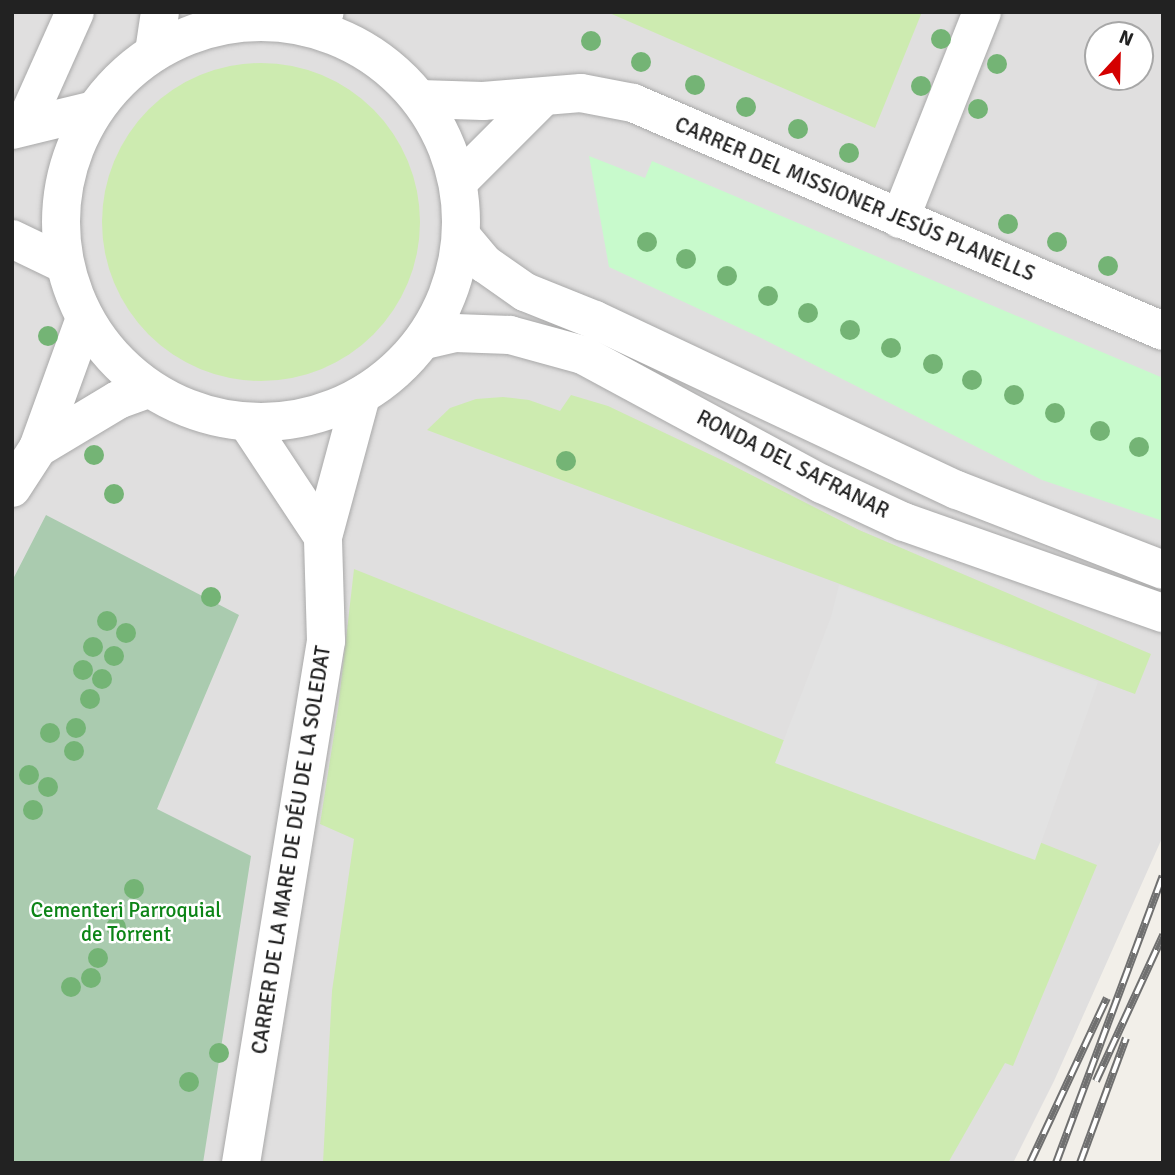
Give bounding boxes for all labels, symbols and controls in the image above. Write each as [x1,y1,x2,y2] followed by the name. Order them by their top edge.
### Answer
[1084,21,1154,91] north arrow
[1115,25,1137,52] text: N
[671,111,1039,287] street label: CARRER DEL MISSIONER JESÚS PLANELLS
[693,404,893,524] street label: RONDA DEL SAFRANAR
[246,644,336,1056] street label: CARRER DE LA MARE DE DÉU DE LA SOLEDAT
[31,897,221,947] park label: Cementeri Parroquial de Torrent

